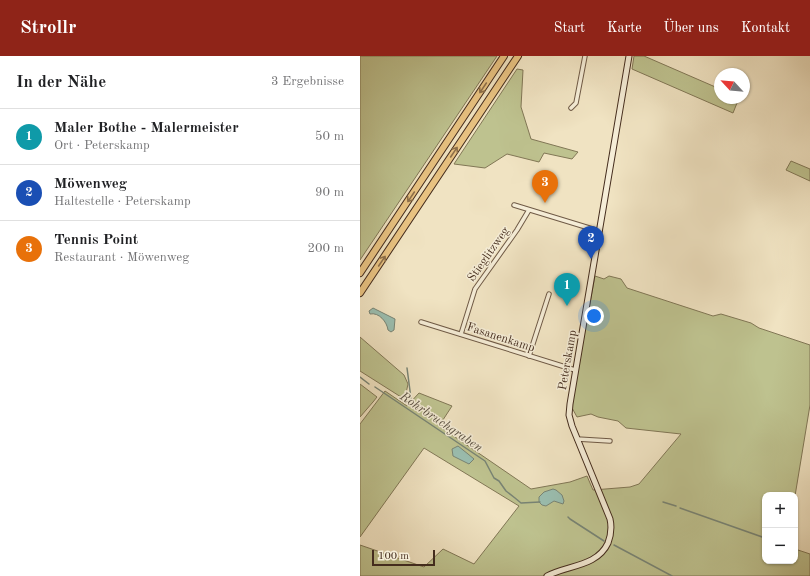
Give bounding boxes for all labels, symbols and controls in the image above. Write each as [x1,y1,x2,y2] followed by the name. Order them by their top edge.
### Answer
[20,19,76,38] text: Strollr
[554,21,585,35] text: Start
[607,21,642,35] text: Karte
[664,21,719,35] text: Über uns
[741,21,790,35] text: Kontakt
[714,68,750,104] north arrow
[16,74,106,91] text: In der Nähe
[271,75,344,88] text: 3 Ergebnisse
[479,83,487,94] one-way arrow
[54,121,239,136] text: Maler Bothe - Malermeister
[25,130,33,143] text: 1
[315,130,344,143] text: 50 m
[54,139,150,152] text: Ort · Peterskamp
[450,147,458,158] one-way arrow
[532,170,558,203] pin: 3
[54,177,127,192] text: Möwenweg
[25,186,33,199] text: 2
[315,186,344,199] text: 90 m
[407,191,415,202] one-way arrow
[54,195,191,208] text: Haltestelle · Peterskamp
[466,225,512,284] street label: Stieglitzweg
[578,226,604,259] pin: 2
[54,233,138,248] text: Tennis Point
[25,242,33,255] text: 3
[307,242,344,255] text: 200 m
[54,251,189,264] text: Restaurant · Möwenweg
[377,255,386,266] one-way arrow
[554,273,580,306] pin: 1
[584,306,604,326] your location
[465,321,536,355] street label: Fasanenkamp
[557,329,579,391] street label: Peterskamp
[397,389,485,455] water label: Rohrbruchgraben
[762,492,798,564] map controls
[762,492,798,528] button: +
[762,528,798,564] button: −
[372,548,435,567] scale bar
[378,551,409,562] text: 100 m

